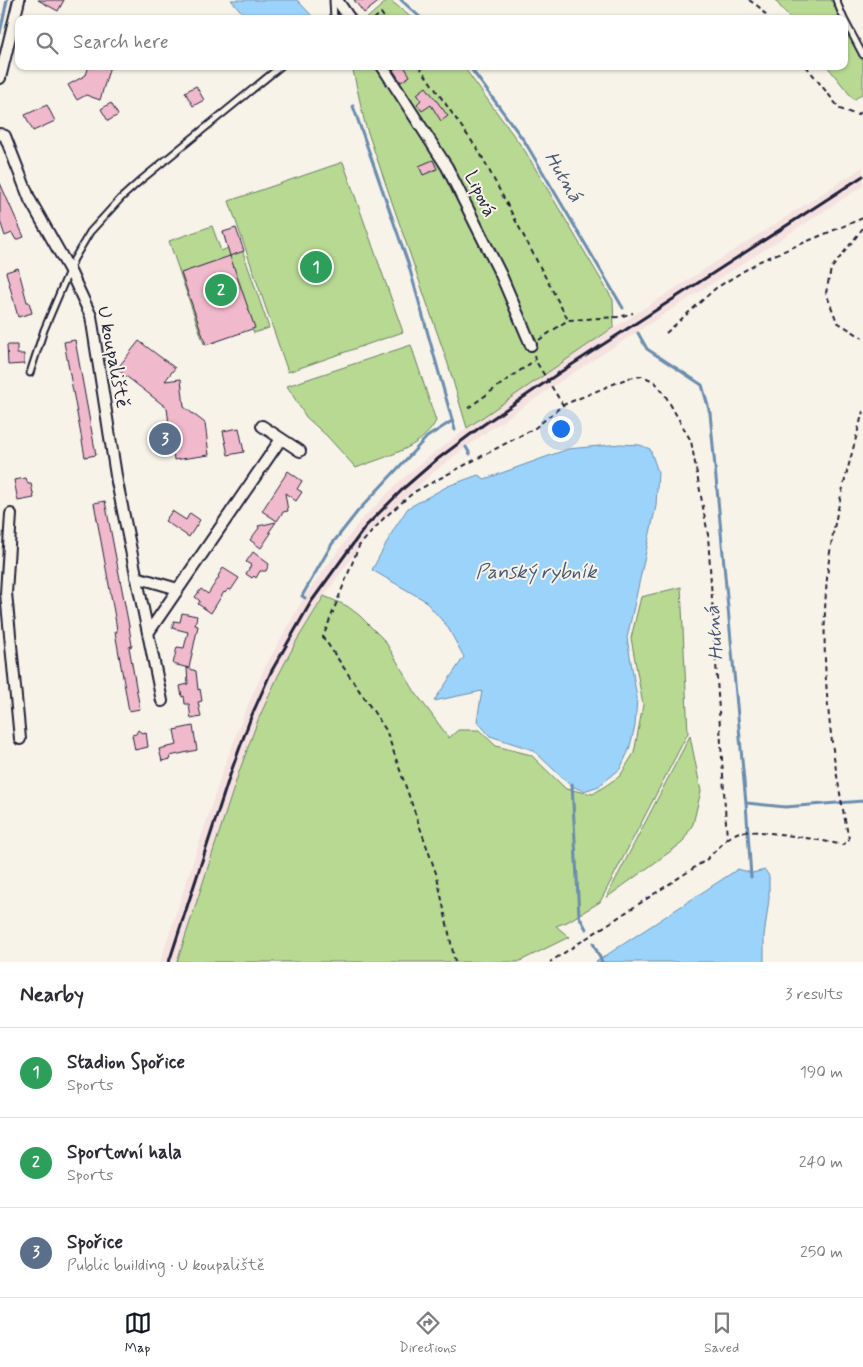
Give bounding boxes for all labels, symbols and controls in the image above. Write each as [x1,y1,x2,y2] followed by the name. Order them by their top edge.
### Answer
[15,15,848,70] search box
[33,29,61,57] icon: search
[73,30,169,55] text: Search here
[537,147,589,208] water label: Hutná
[458,167,502,221] street label: Lipová
[300,248,332,286] pin: 1
[205,271,237,309] pin: 2
[91,304,135,410] street label: U koupaliště
[548,416,574,442] your location
[149,420,181,458] pin: 3
[476,559,598,586] water label: Panský rybník
[699,604,731,661] water label: Hutná
[20,981,84,1009] text: Nearby
[785,984,843,1005] text: 3 results
[67,1050,185,1075] text: Stadion Spořice
[32,1062,40,1083] text: 1
[800,1062,843,1083] text: 190 m
[67,1075,113,1096] text: Sports
[67,1140,182,1165] text: Sportovní hala
[32,1152,40,1173] text: 2
[799,1152,843,1173] text: 240 m
[67,1165,113,1186] text: Sports
[67,1230,123,1255] text: Spořice
[32,1242,40,1263] text: 3
[800,1242,843,1263] text: 250 m
[67,1255,265,1276] text: Public building · U koupaliště
[124,1309,152,1357] tab: Map
[399,1309,457,1357] tab: Directions
[704,1309,739,1357] tab: Saved

